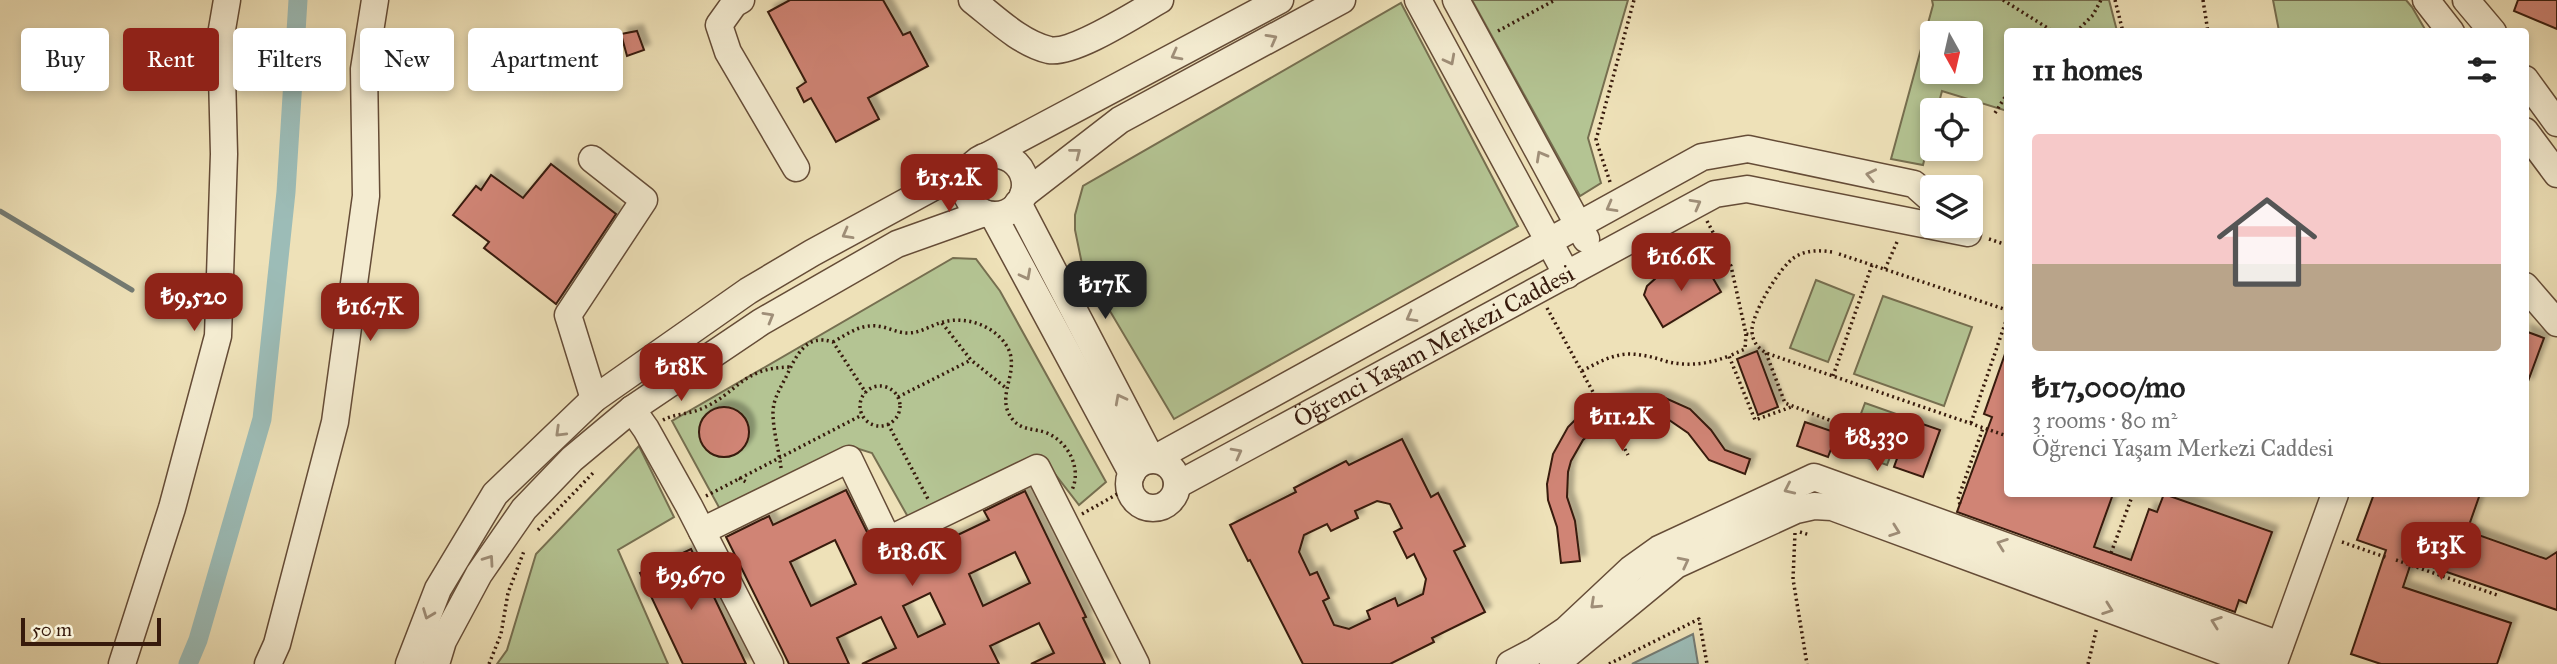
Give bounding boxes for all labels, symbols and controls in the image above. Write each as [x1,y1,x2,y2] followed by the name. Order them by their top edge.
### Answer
[1920,21,1983,84] north arrow
[1920,21,1983,238] map controls
[21,28,109,91] chip: Buy
[123,28,219,91] chip: Rent
[233,28,346,91] chip: Filters
[360,28,454,91] chip: New
[468,28,623,91] chip: Apartment
[1265,33,1277,47] one-way arrow
[1171,47,1184,61] one-way arrow
[2463,51,2501,89] icon: filters
[2032,52,2143,88] text: 11 homes
[1442,53,1456,65] one-way arrow
[1920,98,1983,161] button: locate
[1069,149,1081,162] one-way arrow
[1535,151,1549,163] one-way arrow
[892,154,1006,214] pin: ₺15.2K
[917,163,981,191] text: ₺15.2K
[1865,168,1877,183] one-way arrow
[1920,175,1983,238] button: layers
[2204,179,2330,305] icon: home
[1605,199,1618,212] one-way arrow
[1689,199,1701,213] one-way arrow
[842,225,854,239] one-way arrow
[1624,233,1738,293] pin: ₺16.6K
[1648,242,1714,270] text: ₺16.6K
[1288,258,1580,434] street label: Öğrenci Yaşam Merkezi Caddesi
[1064,262,1146,321] pin: ₺17K
[1017,268,1031,280] one-way arrow
[1080,270,1130,298] text: ₺17K
[137,274,251,333] pin: ₺9,520
[161,282,227,310] text: ₺9,520
[313,284,427,343] pin: ₺16.7K
[337,292,403,320] text: ₺16.7K
[1406,309,1419,322] one-way arrow
[762,312,775,325] one-way arrow
[640,344,722,403] pin: ₺18K
[656,352,706,380] text: ₺18K
[2032,369,2185,405] text: ₺17,000/mo
[1565,393,1679,453] pin: ₺11.2K
[1115,394,1128,407] one-way arrow
[1590,402,1654,430] text: ₺11.2K
[2032,406,2177,434] text: 3 rooms · 80 m²
[1820,414,1934,473] pin: ₺8,330
[1845,422,1909,450] text: ₺8,330
[555,423,568,436] one-way arrow
[2032,434,2333,462] text: Öğrenci Yaşam Merkezi Caddesi
[1230,448,1243,461] one-way arrow
[1784,481,1796,495] one-way arrow
[1888,522,1900,536] one-way arrow
[2400,522,2482,582] pin: ₺13K
[855,528,969,588] pin: ₺18.6K
[2417,531,2465,559] text: ₺13K
[878,537,946,565] text: ₺18.6K
[1996,538,2008,552] one-way arrow
[634,552,748,612] pin: ₺9,670
[481,555,493,568] one-way arrow
[1676,556,1689,570] one-way arrow
[657,561,725,589] text: ₺9,670
[1590,595,1603,608] one-way arrow
[2102,601,2114,615] one-way arrow
[423,607,437,619] one-way arrow
[21,615,161,647] scale bar
[2210,616,2222,630] one-way arrow
[32,618,72,641] text: 50 m

